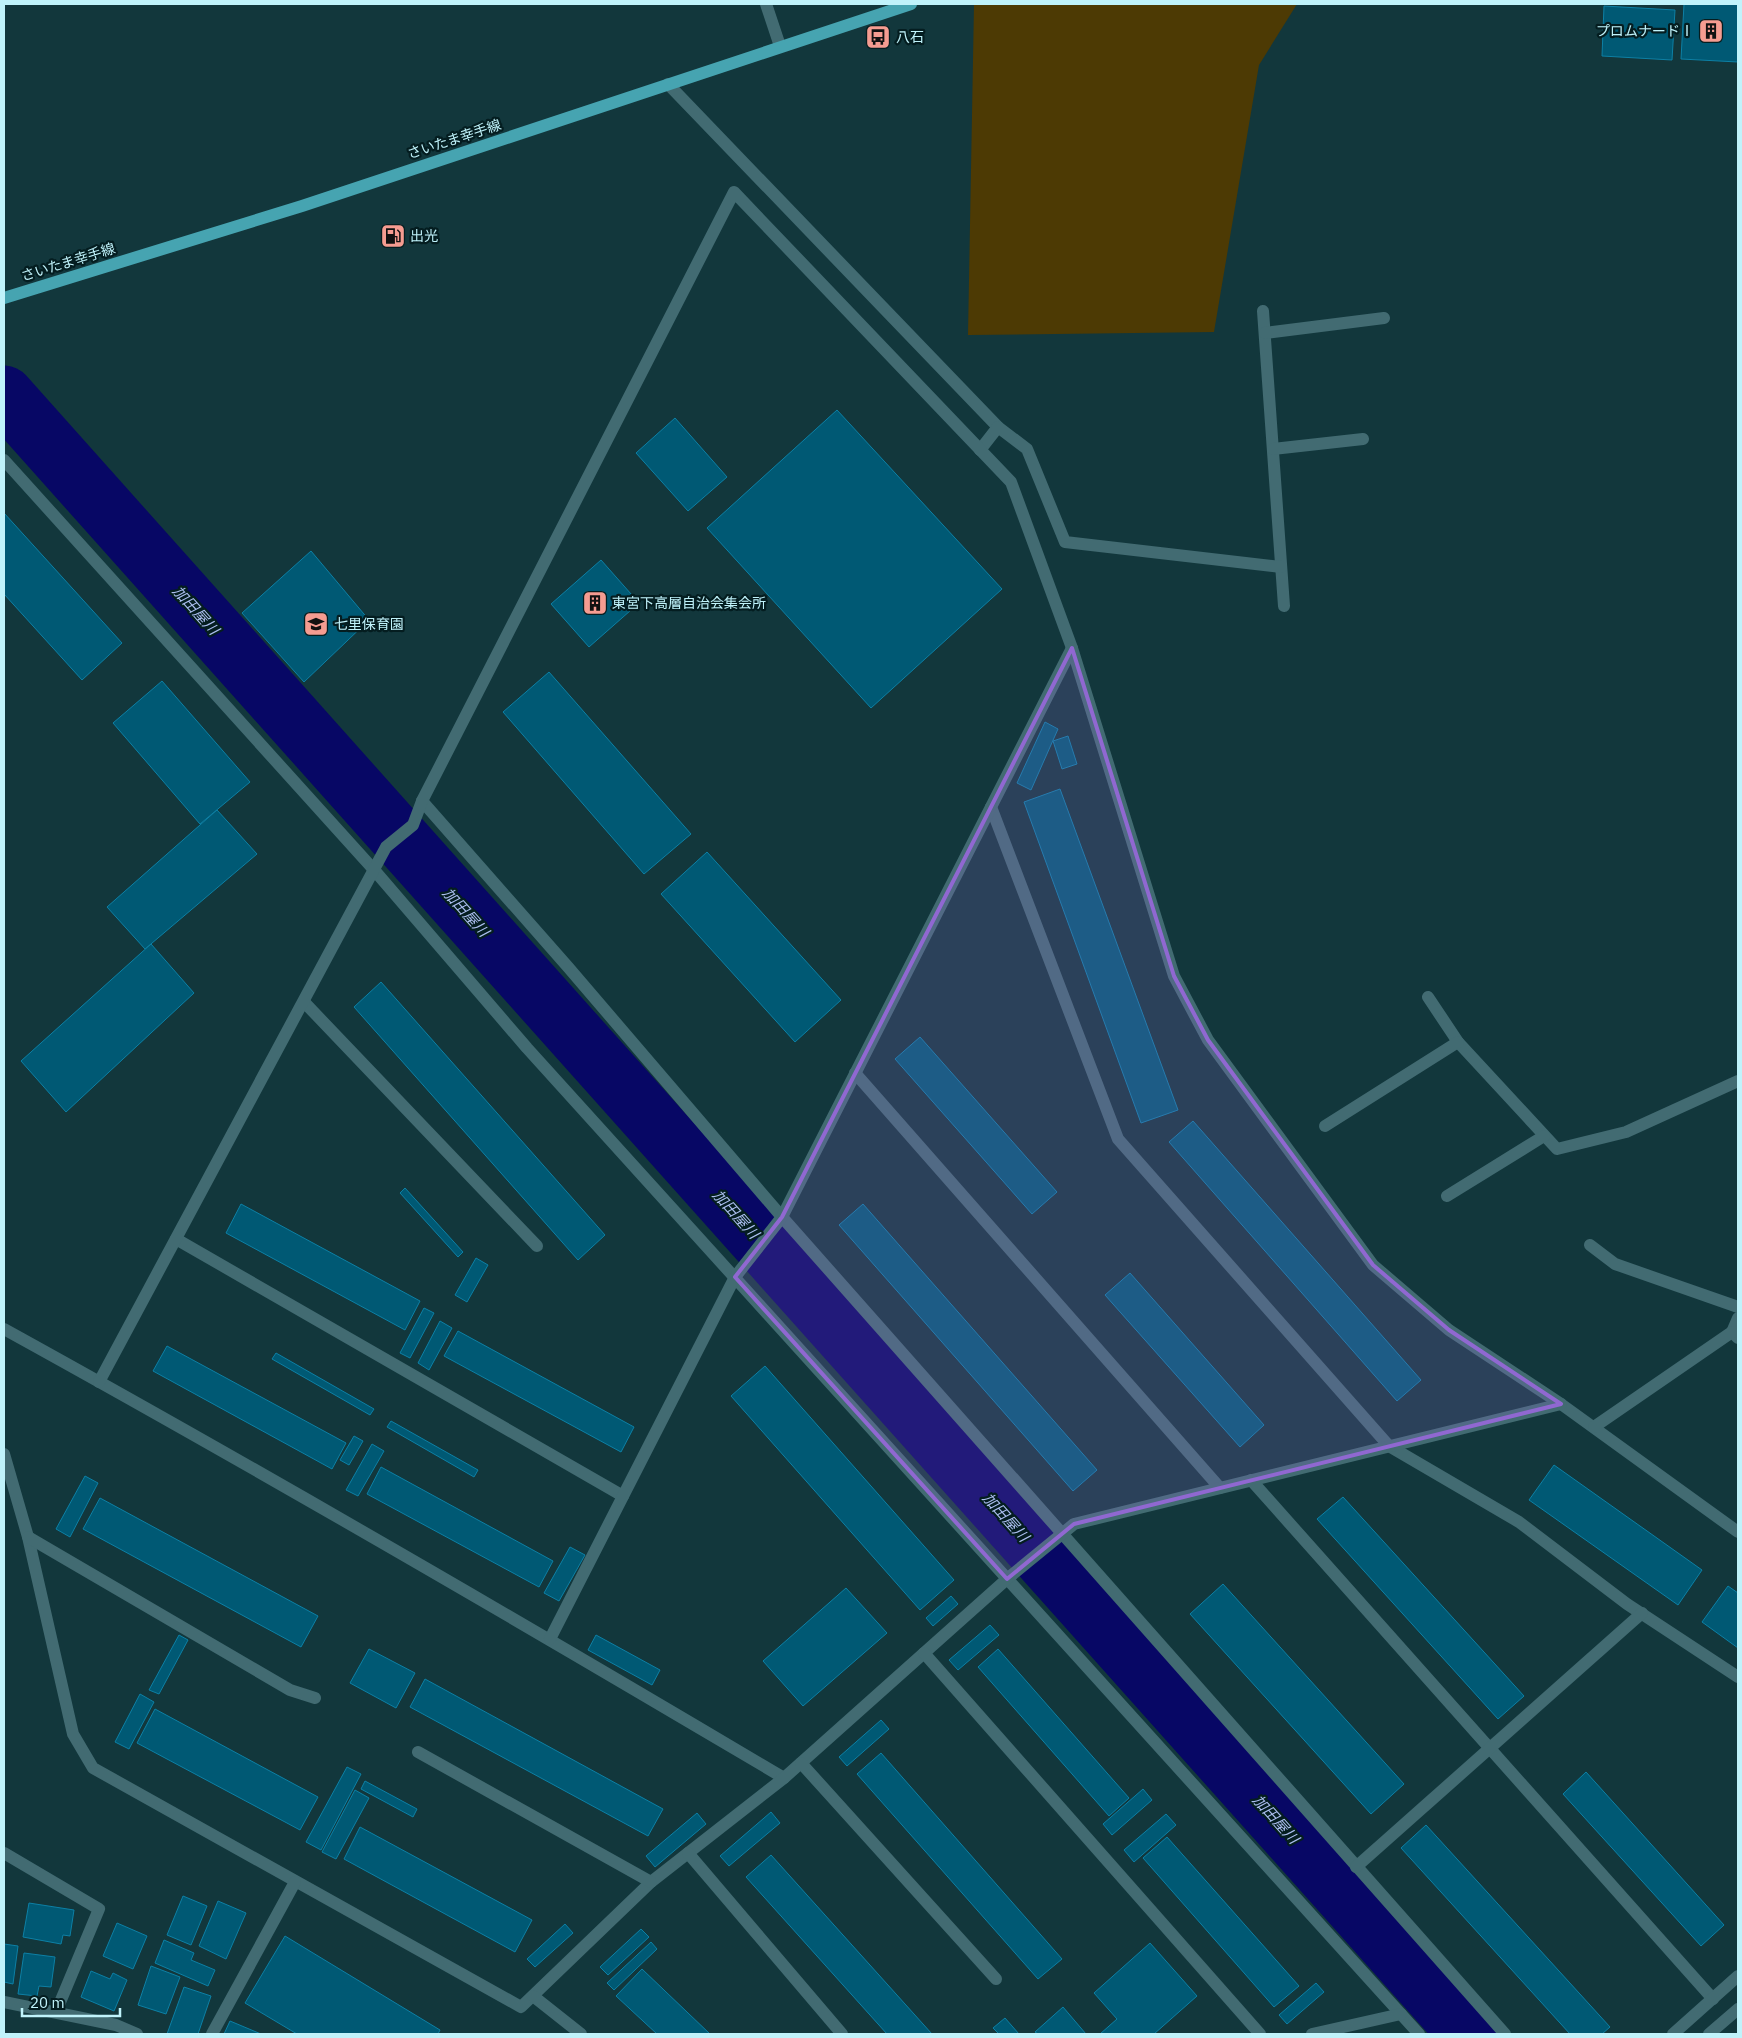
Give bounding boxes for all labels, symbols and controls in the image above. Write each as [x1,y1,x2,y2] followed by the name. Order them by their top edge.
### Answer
[1698,18,1724,44] building icon: プロムナードⅠ
[1596,22,1694,40] place label: プロムナードⅠ
[865,24,891,50] bus stop icon: 八石
[896,28,924,46] place label: 八石
[405,115,503,163] street label: さいたま幸手線
[380,223,406,249] fuel station icon: 出光
[410,227,438,245] place label: 出光
[19,239,117,285] street label: さいたま幸手線
[169,581,224,640] water label: 加田屋川
[582,590,608,616] building icon: 東宮下高層自治会集会所
[612,594,766,612] place label: 東宮下高層自治会集会所
[303,611,329,637] school or university icon: 七里保育園
[334,615,404,633] place label: 七里保育園
[439,883,494,942] water label: 加田屋川
[709,1185,764,1244] water label: 加田屋川
[979,1488,1034,1547] water label: 加田屋川
[1249,1790,1304,1849] water label: 加田屋川
[22,1986,120,2018] scale bar
[30,1993,65,2012] text: 20 m

